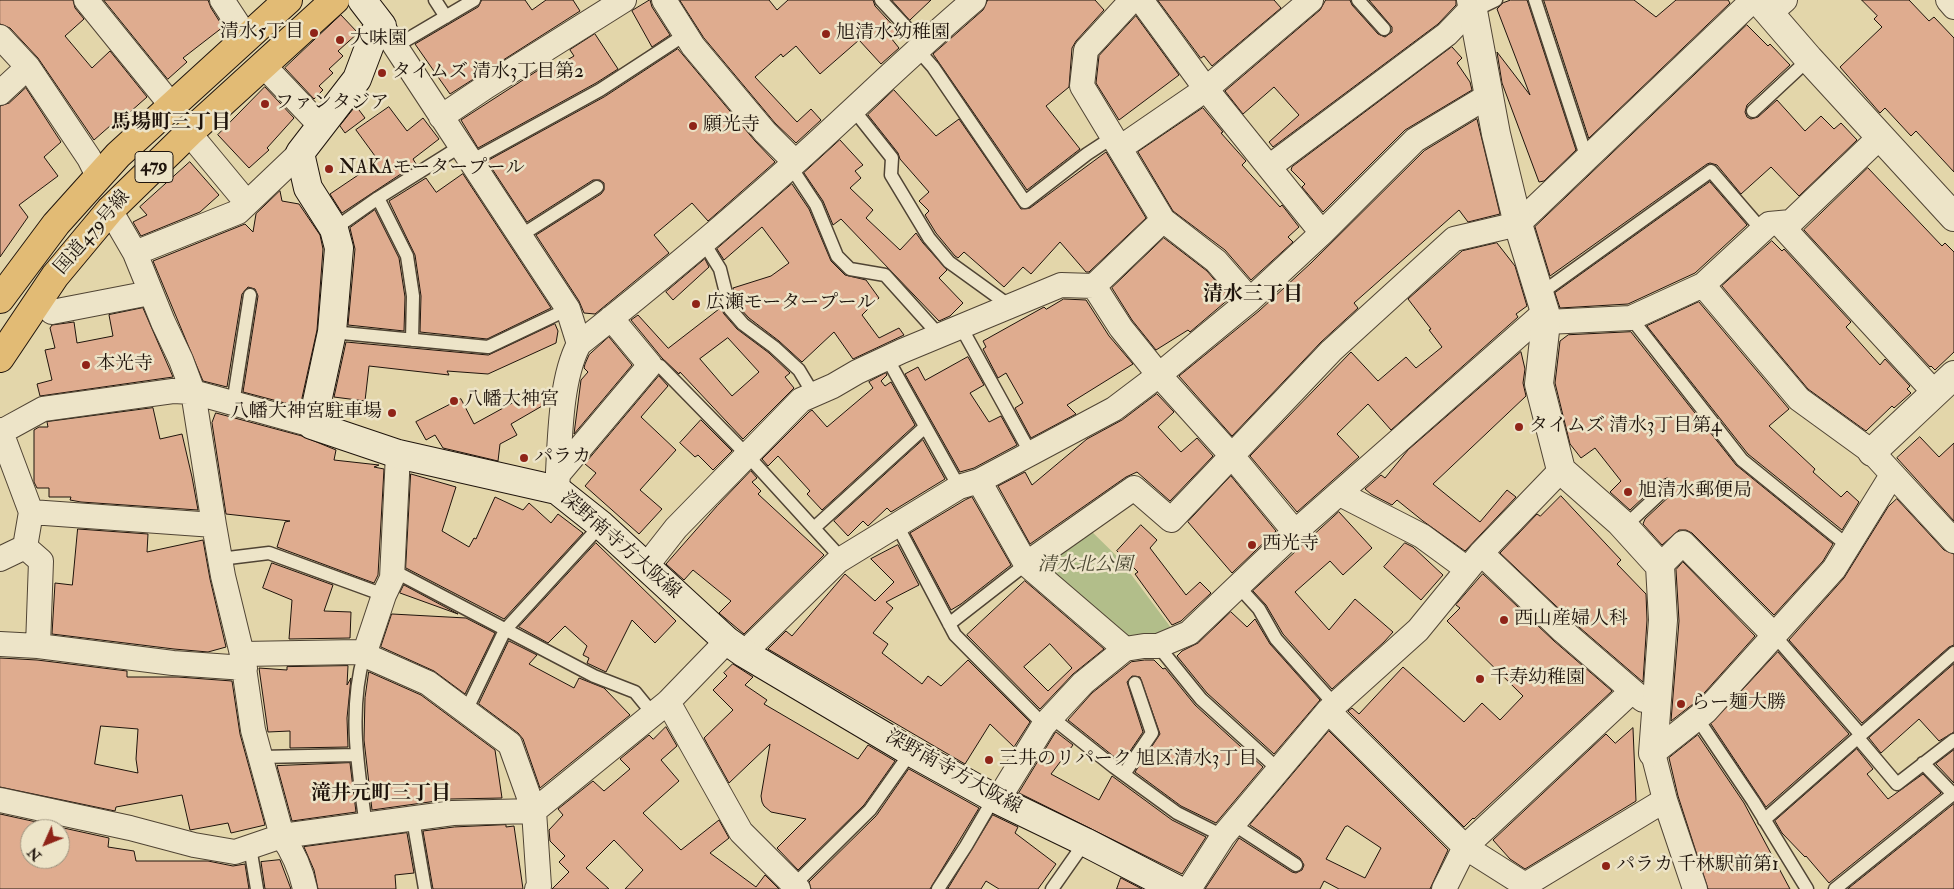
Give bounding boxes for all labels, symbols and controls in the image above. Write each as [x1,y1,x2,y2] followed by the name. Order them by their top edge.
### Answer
[220,22,304,44] place label: 清水5丁目
[836,23,950,45] place label: 旭清水幼稚園
[308,27,320,39] marker: 清水5丁目
[820,28,832,40] marker: 旭清水幼稚園
[350,29,407,51] place label: 大味園
[334,34,346,46] marker: 大味園
[392,62,584,84] place label: タイムズ 清水3丁目第2
[376,67,388,79] marker: タイムズ 清水3丁目第2
[275,93,389,115] place label: ファンタジア
[259,98,271,110] marker: ファンタジア
[111,112,231,136] district label: 馬場町三丁目
[703,115,760,137] place label: 願光寺
[687,120,699,132] marker: 願光寺
[135,152,173,182] road number: 479
[339,158,525,180] place label: NAKAモータープール
[323,163,335,175] marker: NAKAモータープール
[50,186,136,280] street label: 国道479号線
[1203,284,1303,308] district label: 清水三丁目
[706,293,876,315] place label: 広瀬モータープール
[690,298,702,310] marker: 広瀬モータープール
[96,354,153,376] place label: 本光寺
[80,359,92,371] marker: 本光寺
[464,390,559,412] place label: 八幡大神宮
[448,395,460,407] marker: 八幡大神宮
[230,402,382,424] place label: 八幡大神宮駐車場
[386,407,398,419] marker: 八幡大神宮駐車場
[1529,416,1722,438] place label: タイムズ 清水3丁目第4
[1513,421,1525,433] marker: タイムズ 清水3丁目第4
[534,447,591,469] place label: パラカ
[518,452,530,464] marker: パラカ
[1638,481,1752,503] place label: 旭清水郵便局
[1622,486,1634,498] marker: 旭清水郵便局
[555,488,685,604] street label: 深野南寺方大阪線
[1262,534,1319,556] place label: 西光寺
[1246,539,1258,551] marker: 西光寺
[1038,555,1132,577] park label: 清水北公園
[1514,609,1628,631] place label: 西山産婦人科
[1498,614,1510,626] marker: 西山産婦人科
[1490,668,1585,690] place label: 千寿幼稚園
[1474,673,1486,685] marker: 千寿幼稚園
[1691,693,1786,715] place label: らー麺大勝
[1675,698,1687,710] marker: らー麺大勝
[881,726,1025,820] street label: 深野南寺方大阪線
[999,749,1257,771] place label: 三井のリパーク 旭区清水3丁目
[983,754,995,766] marker: 三井のリパーク 旭区清水3丁目
[311,783,451,807] district label: 滝井元町三丁目
[20,819,70,869] north arrow
[24,844,45,864] text: N
[1616,855,1779,877] place label: パラカ 千林駅前第1
[1600,860,1612,872] marker: パラカ 千林駅前第1

